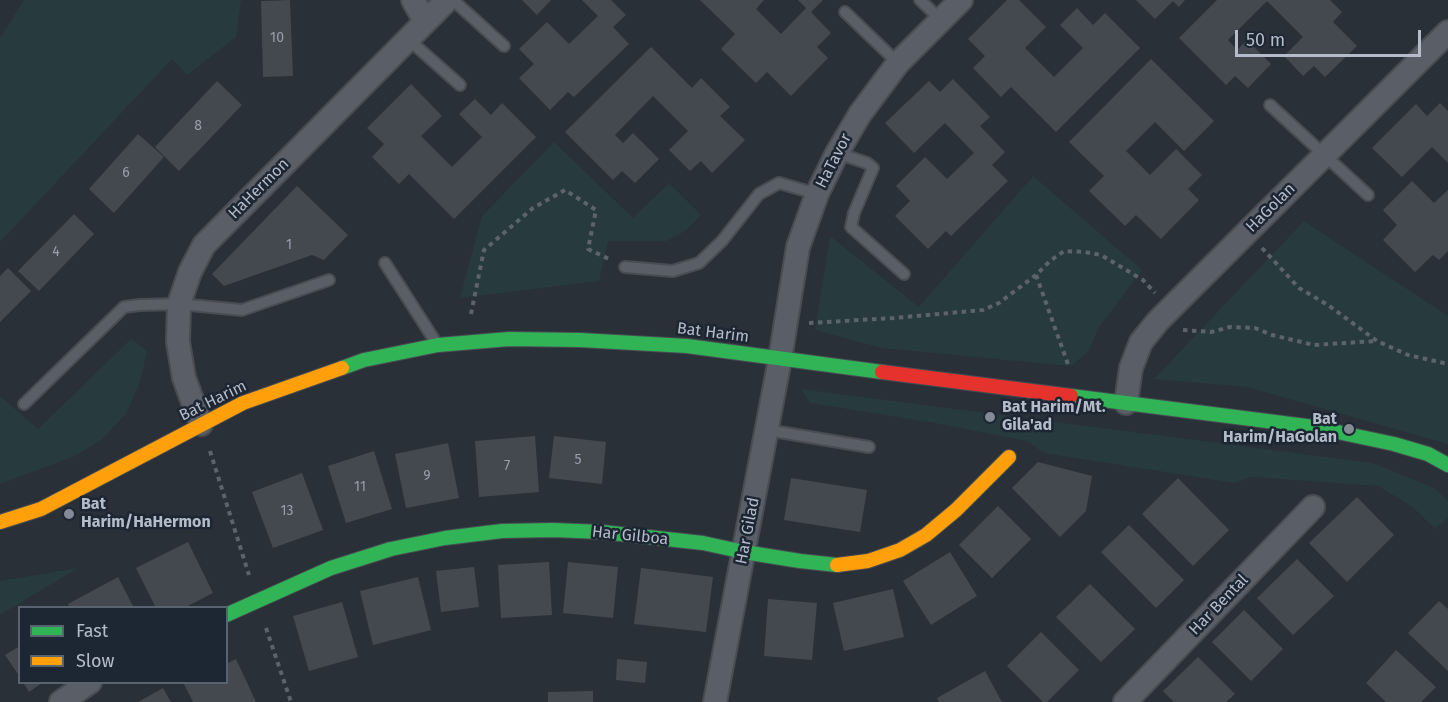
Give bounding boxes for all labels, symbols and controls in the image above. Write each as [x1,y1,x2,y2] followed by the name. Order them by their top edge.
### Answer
[1238,18,1424,56] scale bar
[1246,29,1285,51] text: 50 m
[270,30,284,46] house number: 10
[194,118,202,134] house number: 8
[812,130,856,192] street label: HaTavor
[225,155,293,223] street label: HaHermon
[122,165,130,181] house number: 6
[1242,179,1300,237] street label: HaGolan
[286,237,292,253] house number: 1
[52,244,60,260] house number: 4
[676,319,750,347] street label: Bat Harim
[176,376,250,426] street label: Bat Harim
[1002,398,1106,436] place label: Bat Harim/Mt. Gila'ad
[983,410,997,424] marker: Bat Harim/Mt. Gila'ad
[1223,410,1337,448] place label: Bat Harim/HaGolan
[1342,422,1356,436] marker: Bat Harim/HaGolan
[574,452,582,468] house number: 5
[504,458,510,474] house number: 7
[423,468,431,484] house number: 9
[354,479,366,495] house number: 11
[81,495,211,533] place label: Bat Harim/HaHermon
[732,496,764,566] street label: Har Gilad
[280,503,294,519] house number: 13
[62,507,76,521] marker: Bat Harim/HaHermon
[591,522,669,550] street label: Har Gilboa
[1185,571,1253,639] street label: Har Bental
[18,606,228,684] legend
[76,620,108,642] text: Fast
[76,650,114,672] text: Slow

